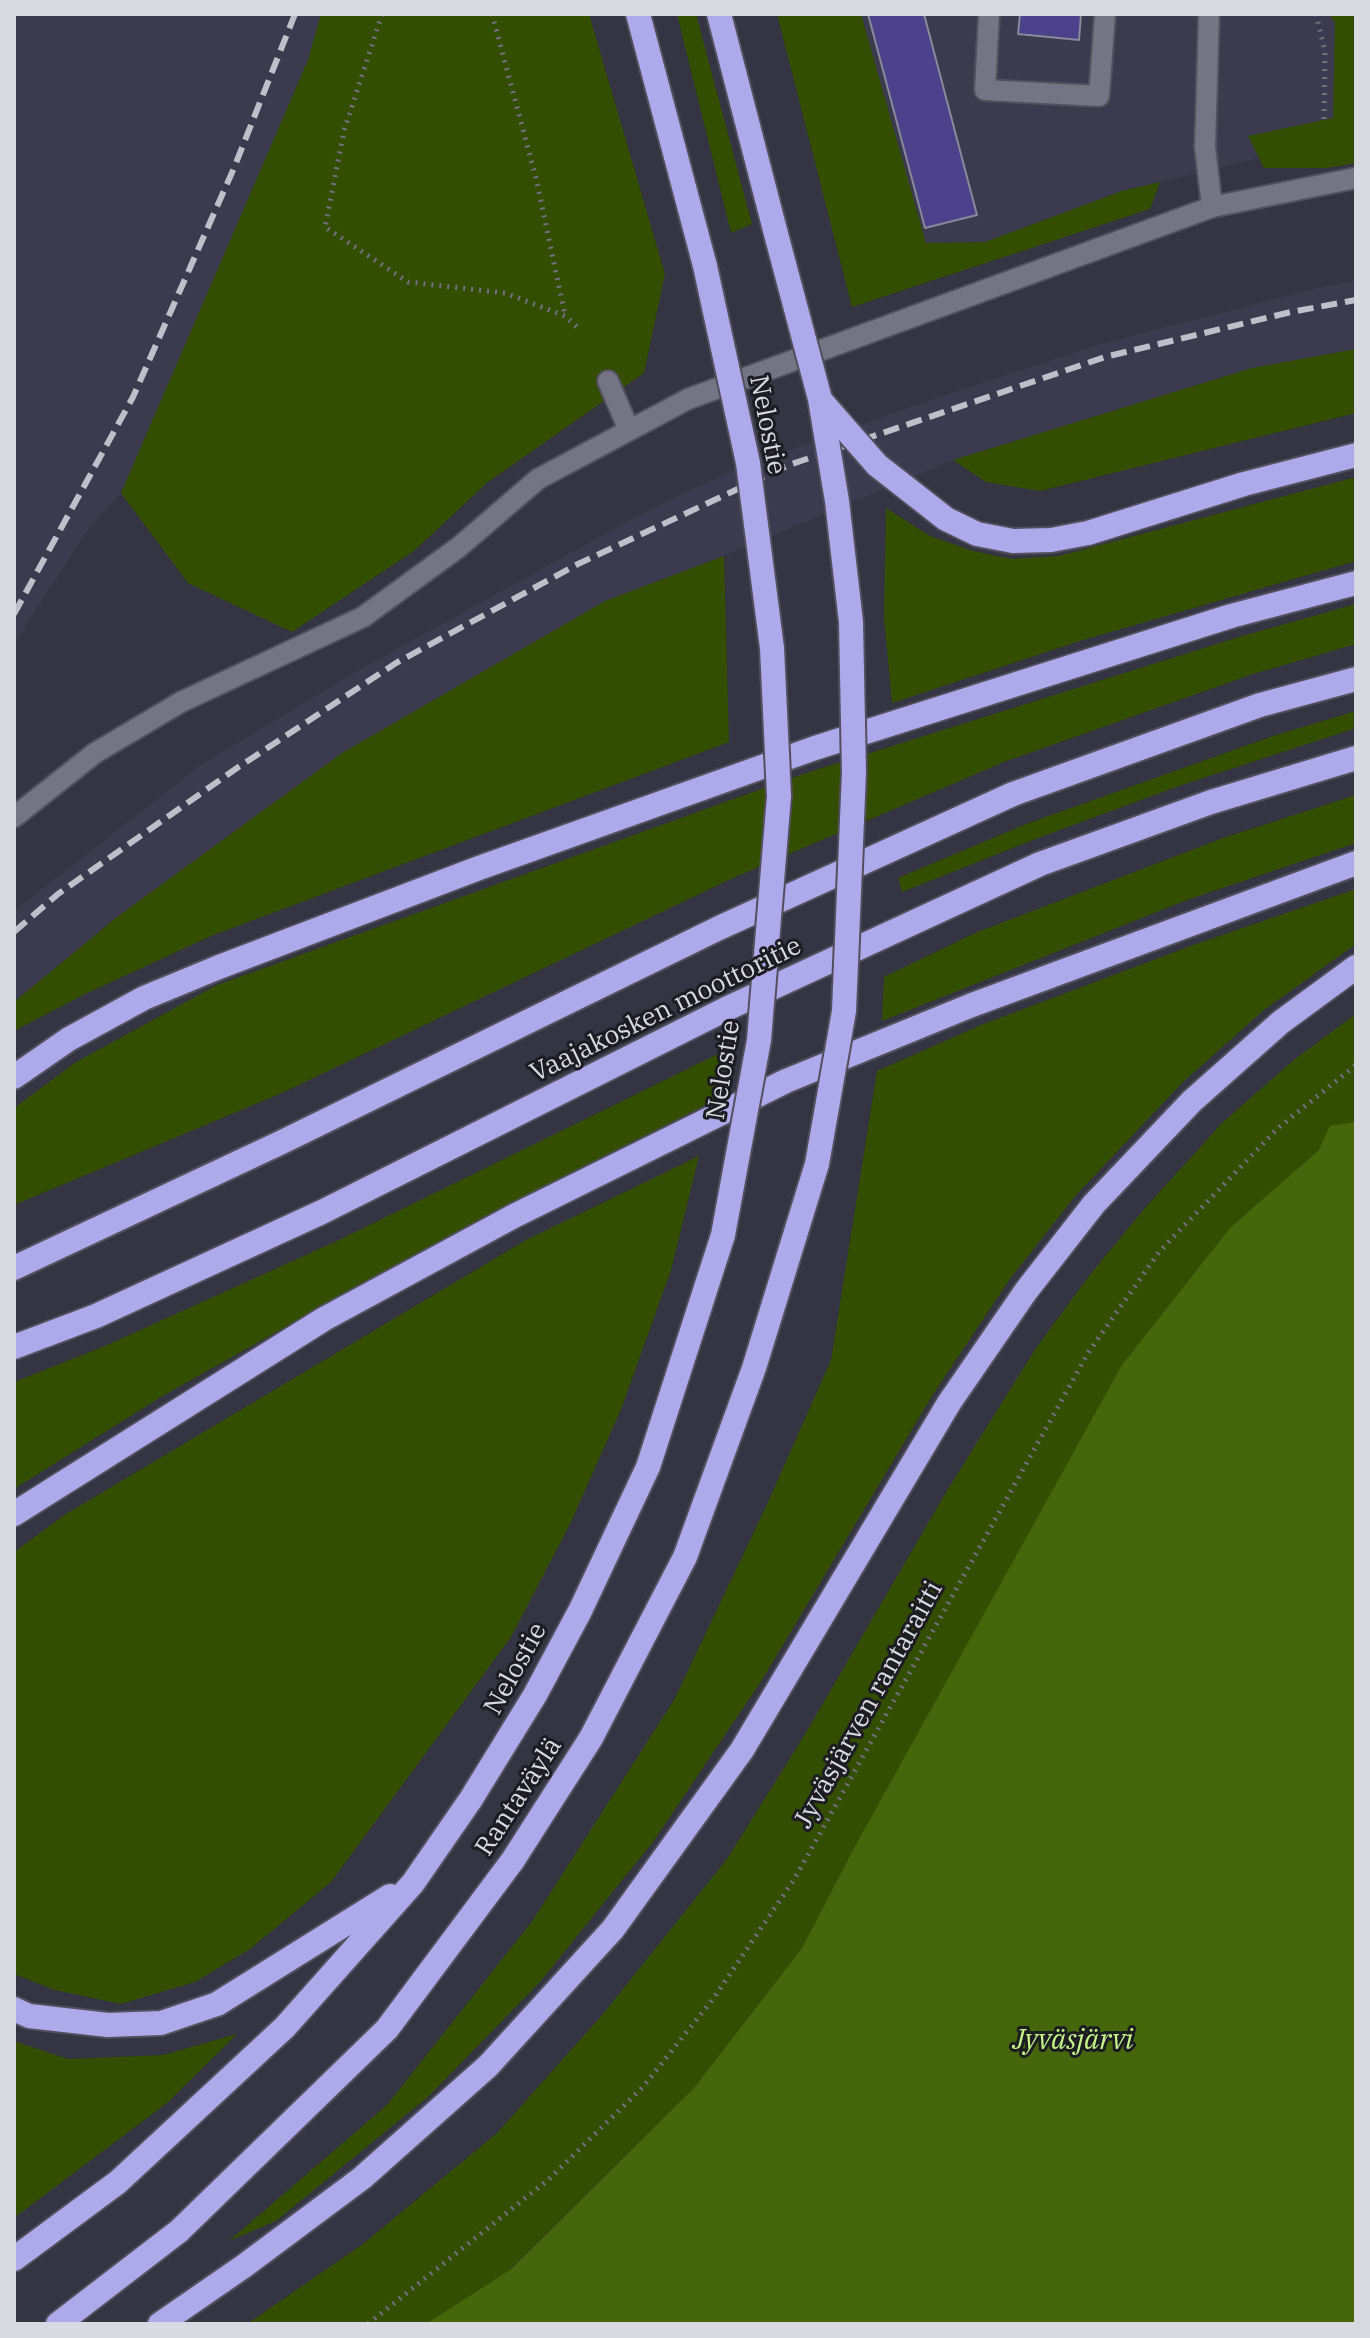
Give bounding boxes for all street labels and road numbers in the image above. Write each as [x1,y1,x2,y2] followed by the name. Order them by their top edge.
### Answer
[742,373,792,477] street label: Nelostie
[525,931,807,1089] street label: Vaajakosken moottoritie
[701,1018,747,1122] street label: Nelostie
[788,1576,950,1834] street label: Jyväsjärven rantaraitti
[478,1618,554,1720] street label: Nelostie
[469,1732,569,1862] street label: Rantaväylä

